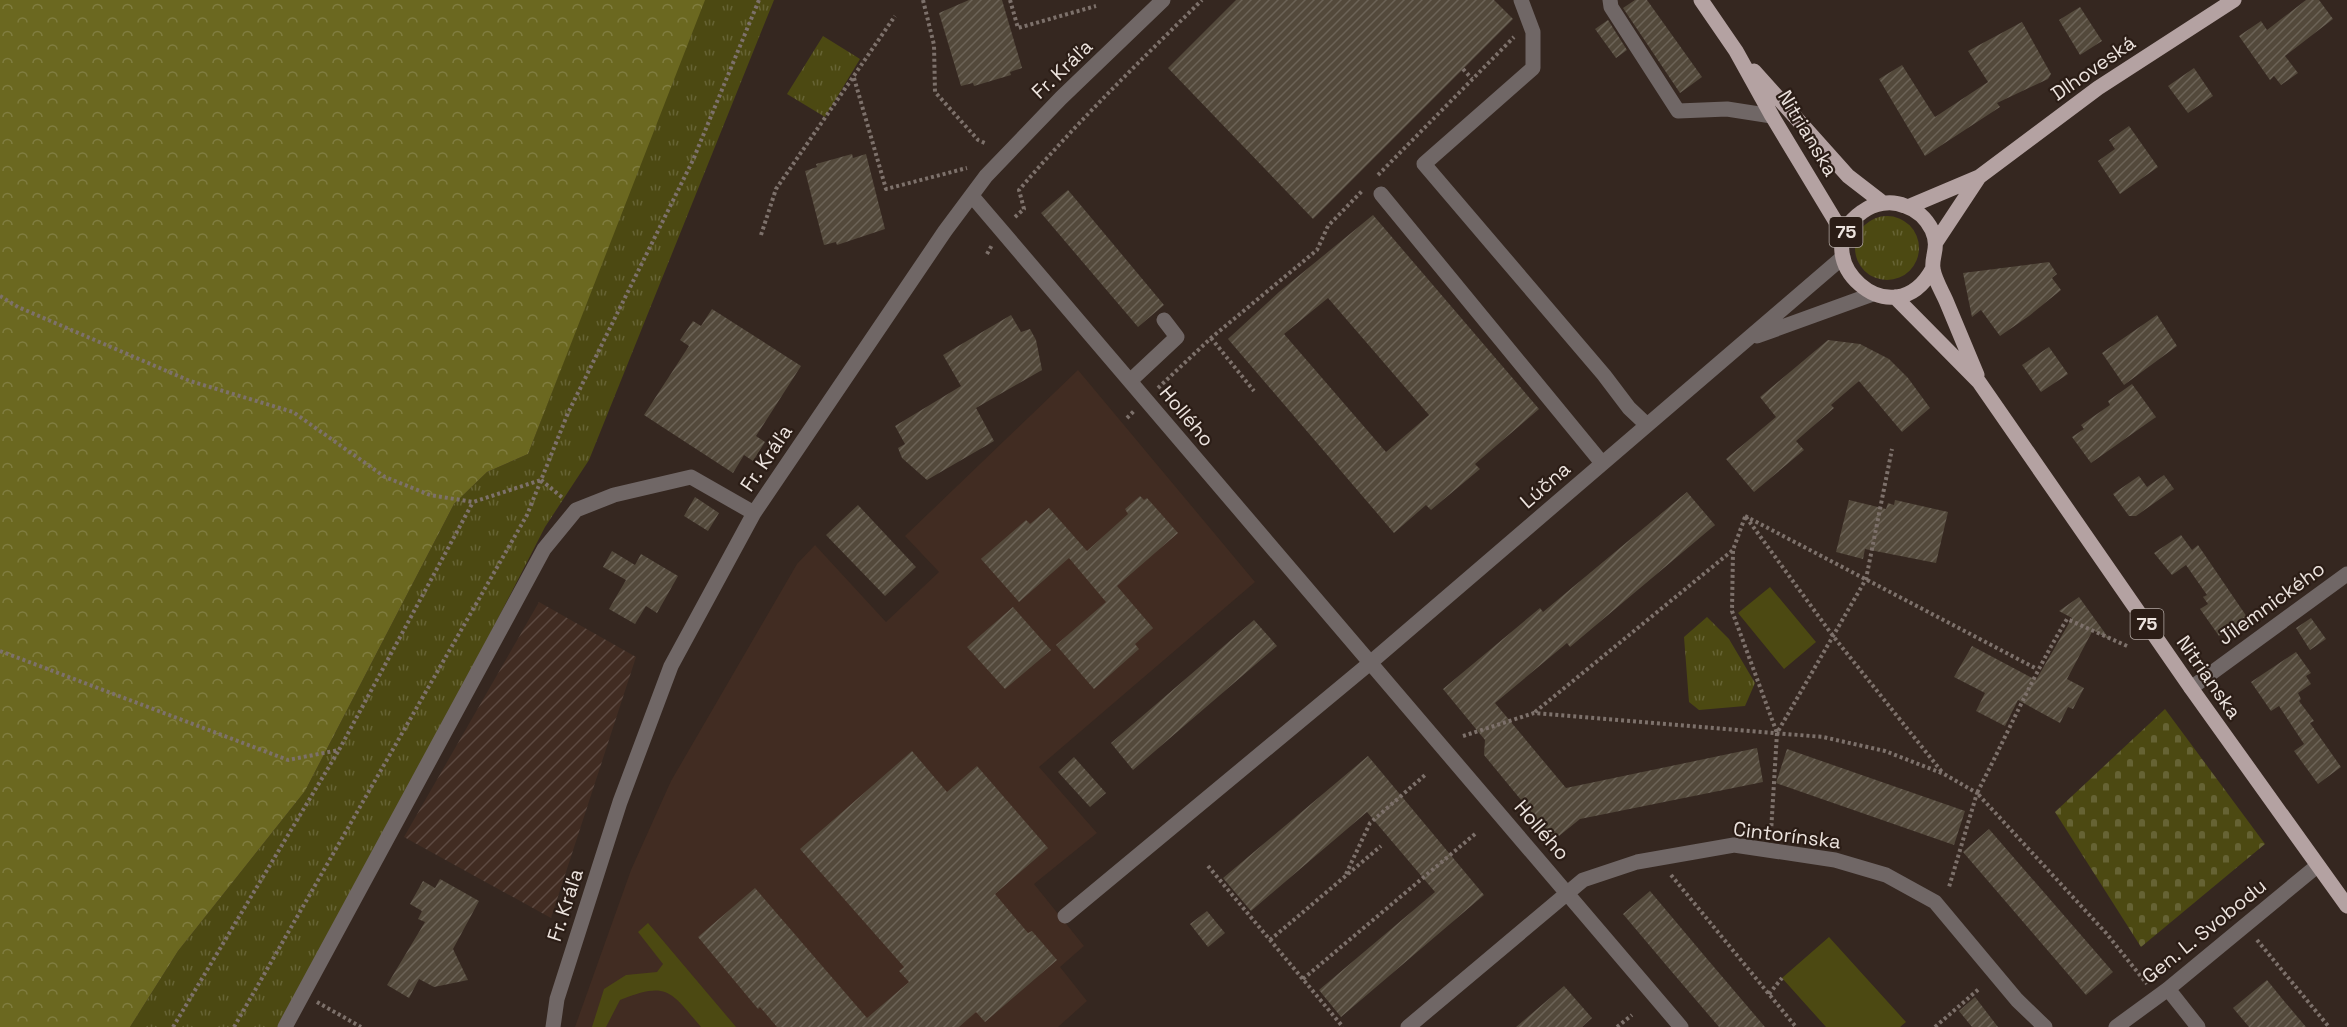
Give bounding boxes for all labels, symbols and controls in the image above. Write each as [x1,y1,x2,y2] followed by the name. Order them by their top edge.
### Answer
[2046,29,2140,107] street label: Dlhoveská
[1026,34,1098,104] street label: Fr. Kráľa
[1772,85,1844,181] street label: Nitrianska
[1830,217,1862,247] road number: 75
[1154,380,1220,452] street label: Hollého
[734,420,798,496] street label: Fr. Kráľa
[1514,456,1576,514] street label: Lúčna
[2212,555,2330,651] street label: Jilemnického
[2130,609,2164,639] road number: 75
[2171,630,2247,724] street label: Nitrianska
[1509,794,1575,866] street label: Hollého
[1732,816,1842,854] street label: Cintorínska
[541,865,589,945] street label: Fr. Kráľa
[2137,873,2271,989] street label: Gen. L. Svobodu

